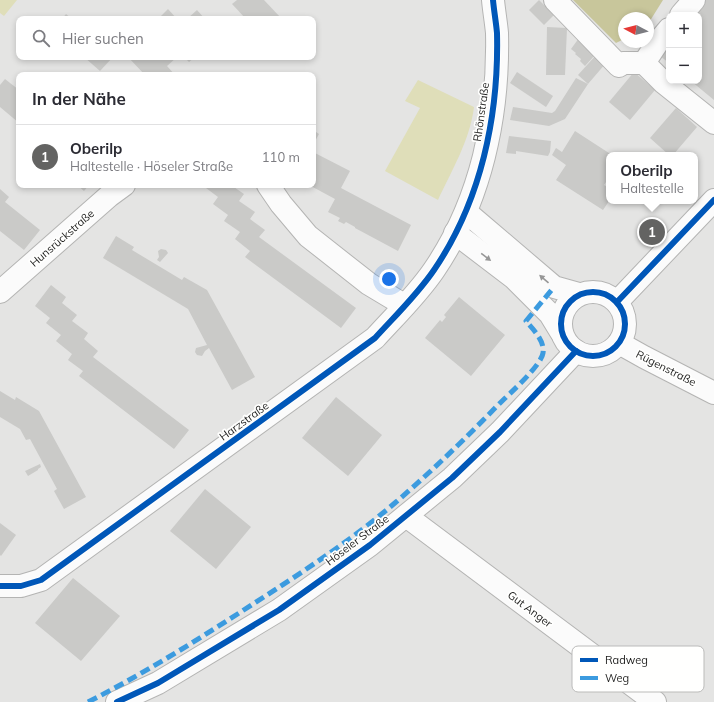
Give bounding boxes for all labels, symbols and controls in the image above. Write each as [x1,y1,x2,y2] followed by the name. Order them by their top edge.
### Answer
[618,12,654,48] north arrow
[666,12,702,84] map controls
[666,12,702,48] button: +
[16,16,316,60] search box
[30,27,52,49] icon: search
[62,29,144,48] text: Hier suchen
[666,48,702,84] button: −
[470,82,492,142] street label: Rhönstraße
[32,88,126,109] text: In der Nähe
[70,139,122,158] text: Oberilp
[41,149,49,165] text: 1
[262,149,300,165] text: 110 m
[606,152,698,204] popup
[70,158,233,174] text: Haltestelle · Höseler Straße
[620,161,673,180] text: Oberilp
[620,180,684,196] text: Haltestelle
[27,206,97,270] street label: Hunsrückstraße
[639,217,665,247] pin: 1
[481,253,492,261] one-way arrow
[379,269,399,289] your location
[539,274,549,283] one-way arrow
[634,347,698,389] street label: Rügenstraße
[217,398,271,444] street label: Harzstraße
[323,512,391,568] street label: Höseler Straße
[505,588,555,630] street label: Gut Anger
[572,646,704,692] legend
[605,653,648,667] text: Radweg
[605,671,629,685] text: Weg

